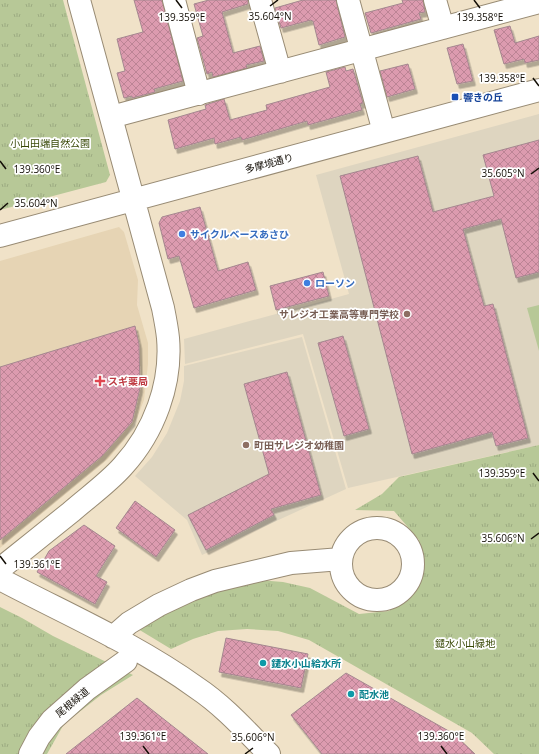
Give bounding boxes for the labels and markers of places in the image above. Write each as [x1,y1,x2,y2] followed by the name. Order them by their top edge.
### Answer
[463,90,503,104] place label: 響きの丘
[450,92,460,102] marker: 響きの丘
[190,227,289,241] place label: サイクルベースあさひ
[177,229,187,239] marker: サイクルベースあさひ
[315,276,355,290] place label: ローソン
[302,278,312,288] marker: ローソン
[279,307,399,321] place label: サレジオ工業高等専門学校
[402,309,412,319] marker: サレジオ工業高等専門学校
[108,374,148,388] place label: スギ薬局
[95,376,105,386] marker: スギ薬局
[254,438,344,452] place label: 町田サレジオ幼稚園
[241,440,251,450] marker: 町田サレジオ幼稚園
[271,656,341,670] place label: 鑓水小山給水所
[258,658,268,668] marker: 鑓水小山給水所
[359,687,389,701] place label: 配水池
[346,689,356,699] marker: 配水池

